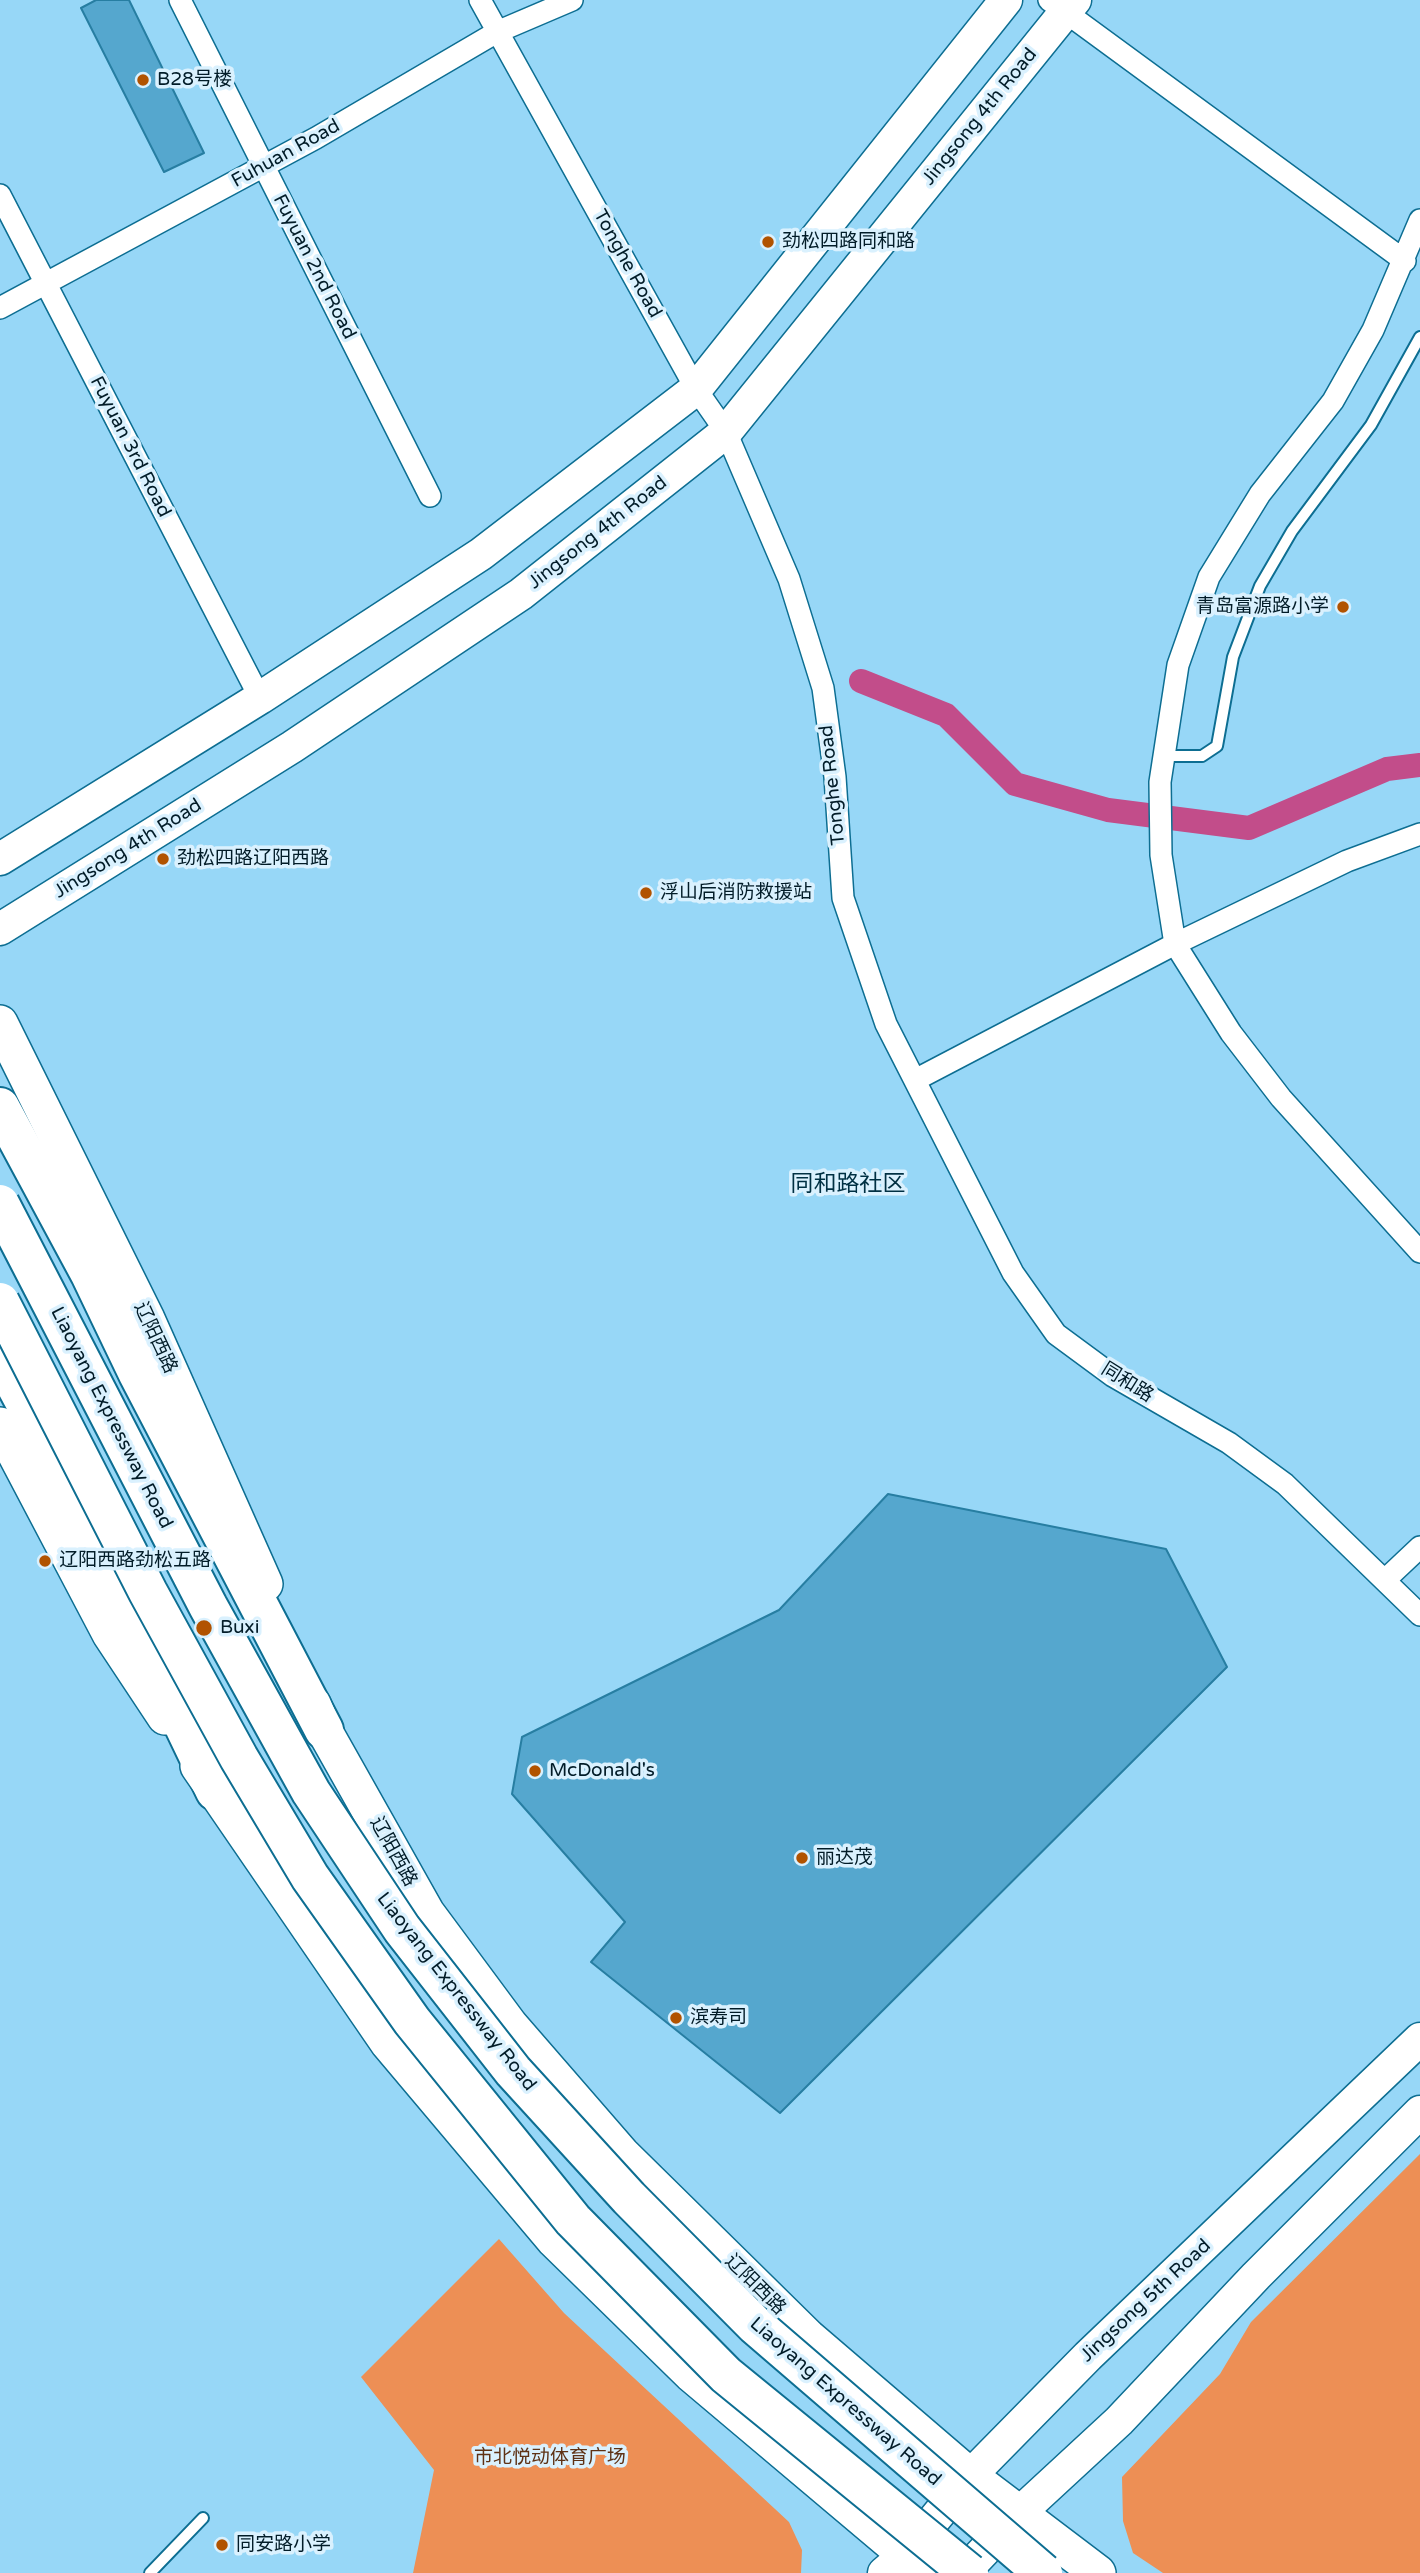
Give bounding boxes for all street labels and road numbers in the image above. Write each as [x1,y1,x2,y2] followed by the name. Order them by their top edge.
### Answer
[918,44,1042,190] street label: Jingsong 4th Road
[228,115,344,193] street label: Fuhuan Road
[268,191,360,343] street label: Fuyuan 2nd Road
[588,206,666,322] street label: Tonghe Road
[85,373,175,521] street label: Fuyuan 3rd Road
[524,472,672,594] street label: Jingsong 4th Road
[815,724,851,846] street label: Tonghe Road
[50,794,206,904] street label: Jingsong 4th Road
[129,1299,181,1377] street label: 辽阳西路
[45,1303,177,1533] street label: Liaoyang Expressway Road
[1097,1358,1157,1408] street label: 同和路
[365,1813,421,1891] street label: 辽阳西路
[371,1888,541,2096] street label: Liaoyang Expressway Road
[1076,2235,1216,2367] street label: Jingsong 5th Road
[720,2250,790,2320] street label: 辽阳西路
[745,2313,945,2491] street label: Liaoyang Expressway Road

